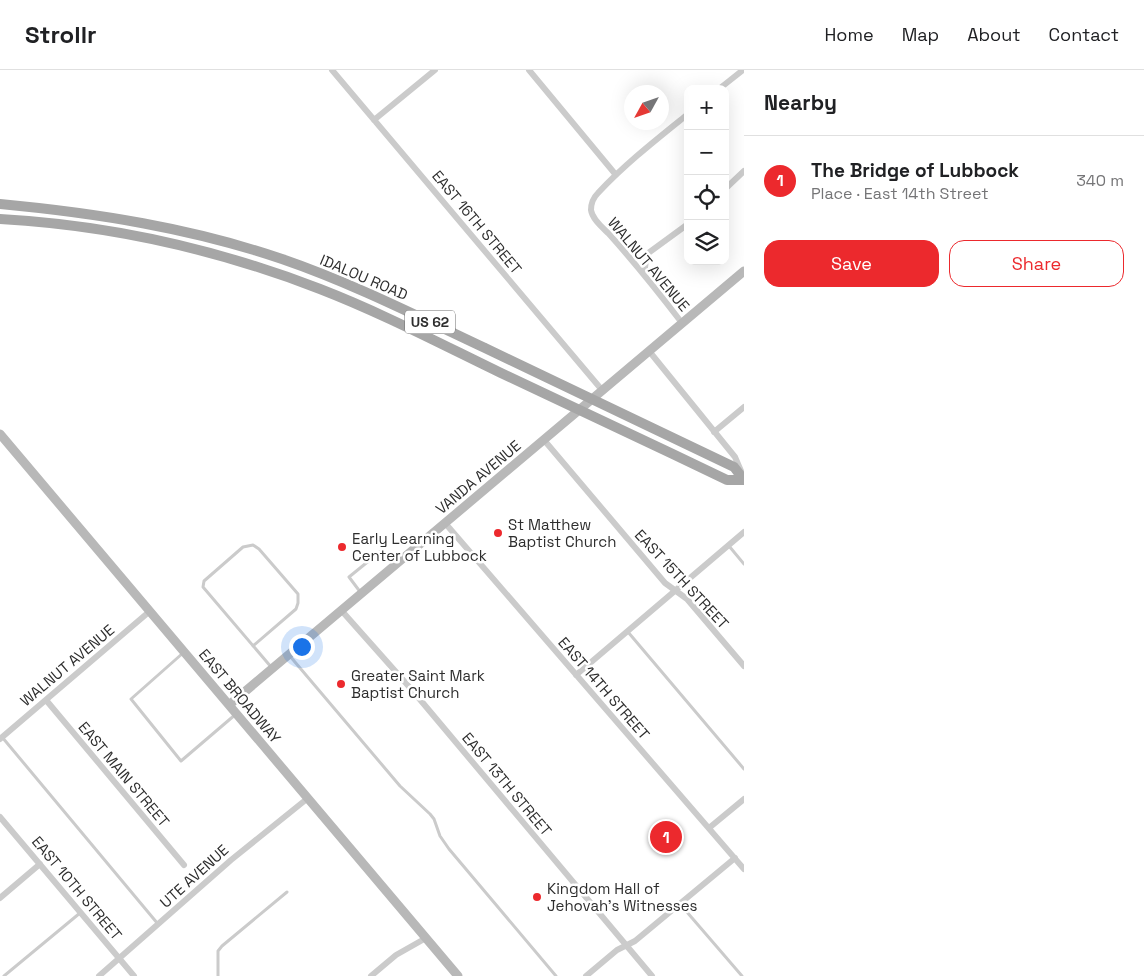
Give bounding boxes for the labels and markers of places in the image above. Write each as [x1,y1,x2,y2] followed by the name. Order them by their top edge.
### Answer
[508,515,616,551] place label: St Matthew Baptist Church
[492,527,504,539] marker: St Matthew Baptist Church
[352,529,487,565] place label: Early Learning Center of Lubbock
[336,541,348,553] marker: Early Learning Center of Lubbock
[351,666,485,702] place label: Greater Saint Mark Baptist Church
[335,678,347,690] marker: Greater Saint Mark Baptist Church
[650,818,682,856] pin: 1
[547,879,698,915] place label: Kingdom Hall of Jehovah's Witnesses
[531,891,543,903] marker: Kingdom Hall of Jehovah's Witnesses

